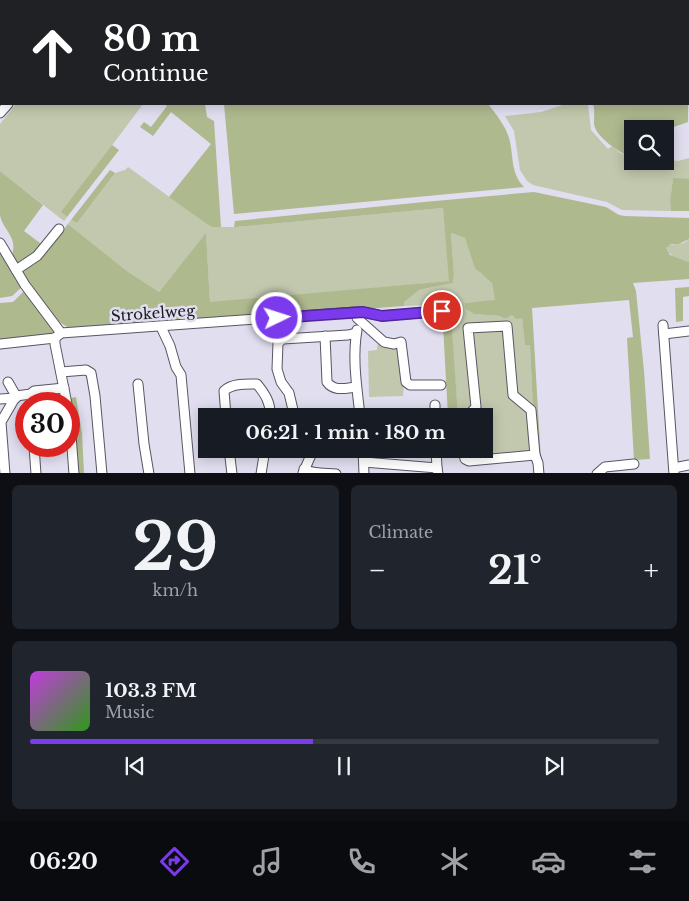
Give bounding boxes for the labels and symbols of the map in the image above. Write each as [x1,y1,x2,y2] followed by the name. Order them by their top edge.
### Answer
[421,290,463,332] pin
[250,291,302,343] position arrow
[110,301,197,325] street label: Strokelweg
[15,392,80,457] speed limit sign: 30

